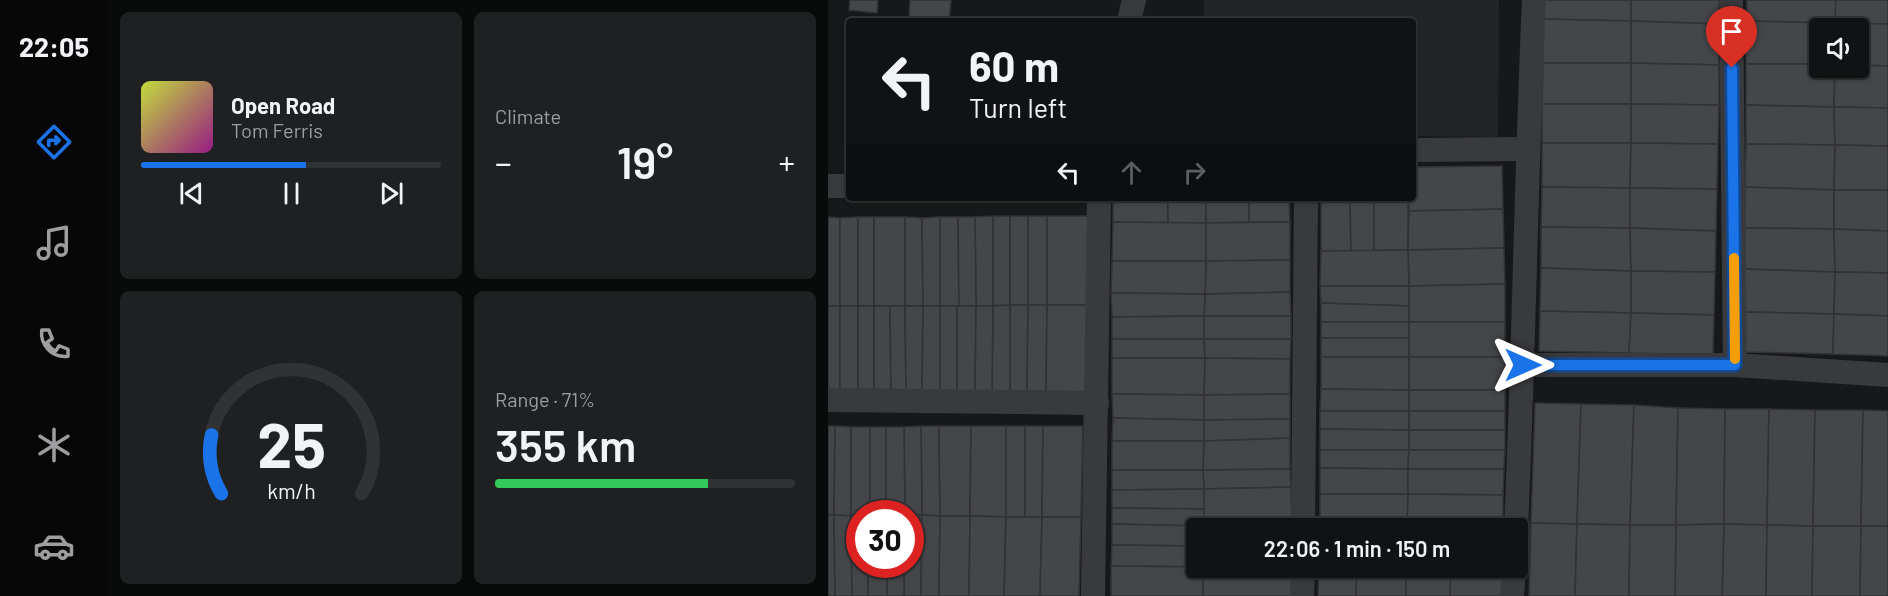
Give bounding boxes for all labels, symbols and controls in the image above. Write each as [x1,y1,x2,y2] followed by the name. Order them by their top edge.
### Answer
[1706,6,1757,68] pin
[1715,15,1748,48] icon: arrive
[1809,18,1869,78] map controls
[1809,18,1869,78] button: sound
[19,30,89,62] text: 22:05
[969,40,1059,90] text: 60 m
[870,42,948,120] icon: left
[969,91,1067,123] text: Turn left
[231,92,335,118] text: Open Road
[495,104,561,128] text: Climate
[231,118,323,142] text: Tom Ferris
[33,121,75,163] icon: directions
[617,134,673,188] text: 19°
[495,142,512,182] text: −
[779,142,795,182] text: +
[1052,156,1085,189] icon: left
[1115,156,1148,189] icon: ahead
[1178,156,1211,189] icon: right
[175,177,208,210] icon: previous
[275,177,308,210] icon: pause
[375,177,408,210] icon: next
[33,222,75,264] icon: music
[33,323,75,365] icon: phone
[1491,333,1555,397] position arrow
[495,387,595,411] text: Range · 71%
[257,406,325,480] text: 25
[495,417,636,471] text: 355 km
[33,424,75,466] icon: climate
[267,479,315,504] text: km/h
[846,500,924,578] speed limit sign: 30
[33,525,75,567] icon: car
[1264,535,1450,561] text: 22:06 · 1 min · 150 m

